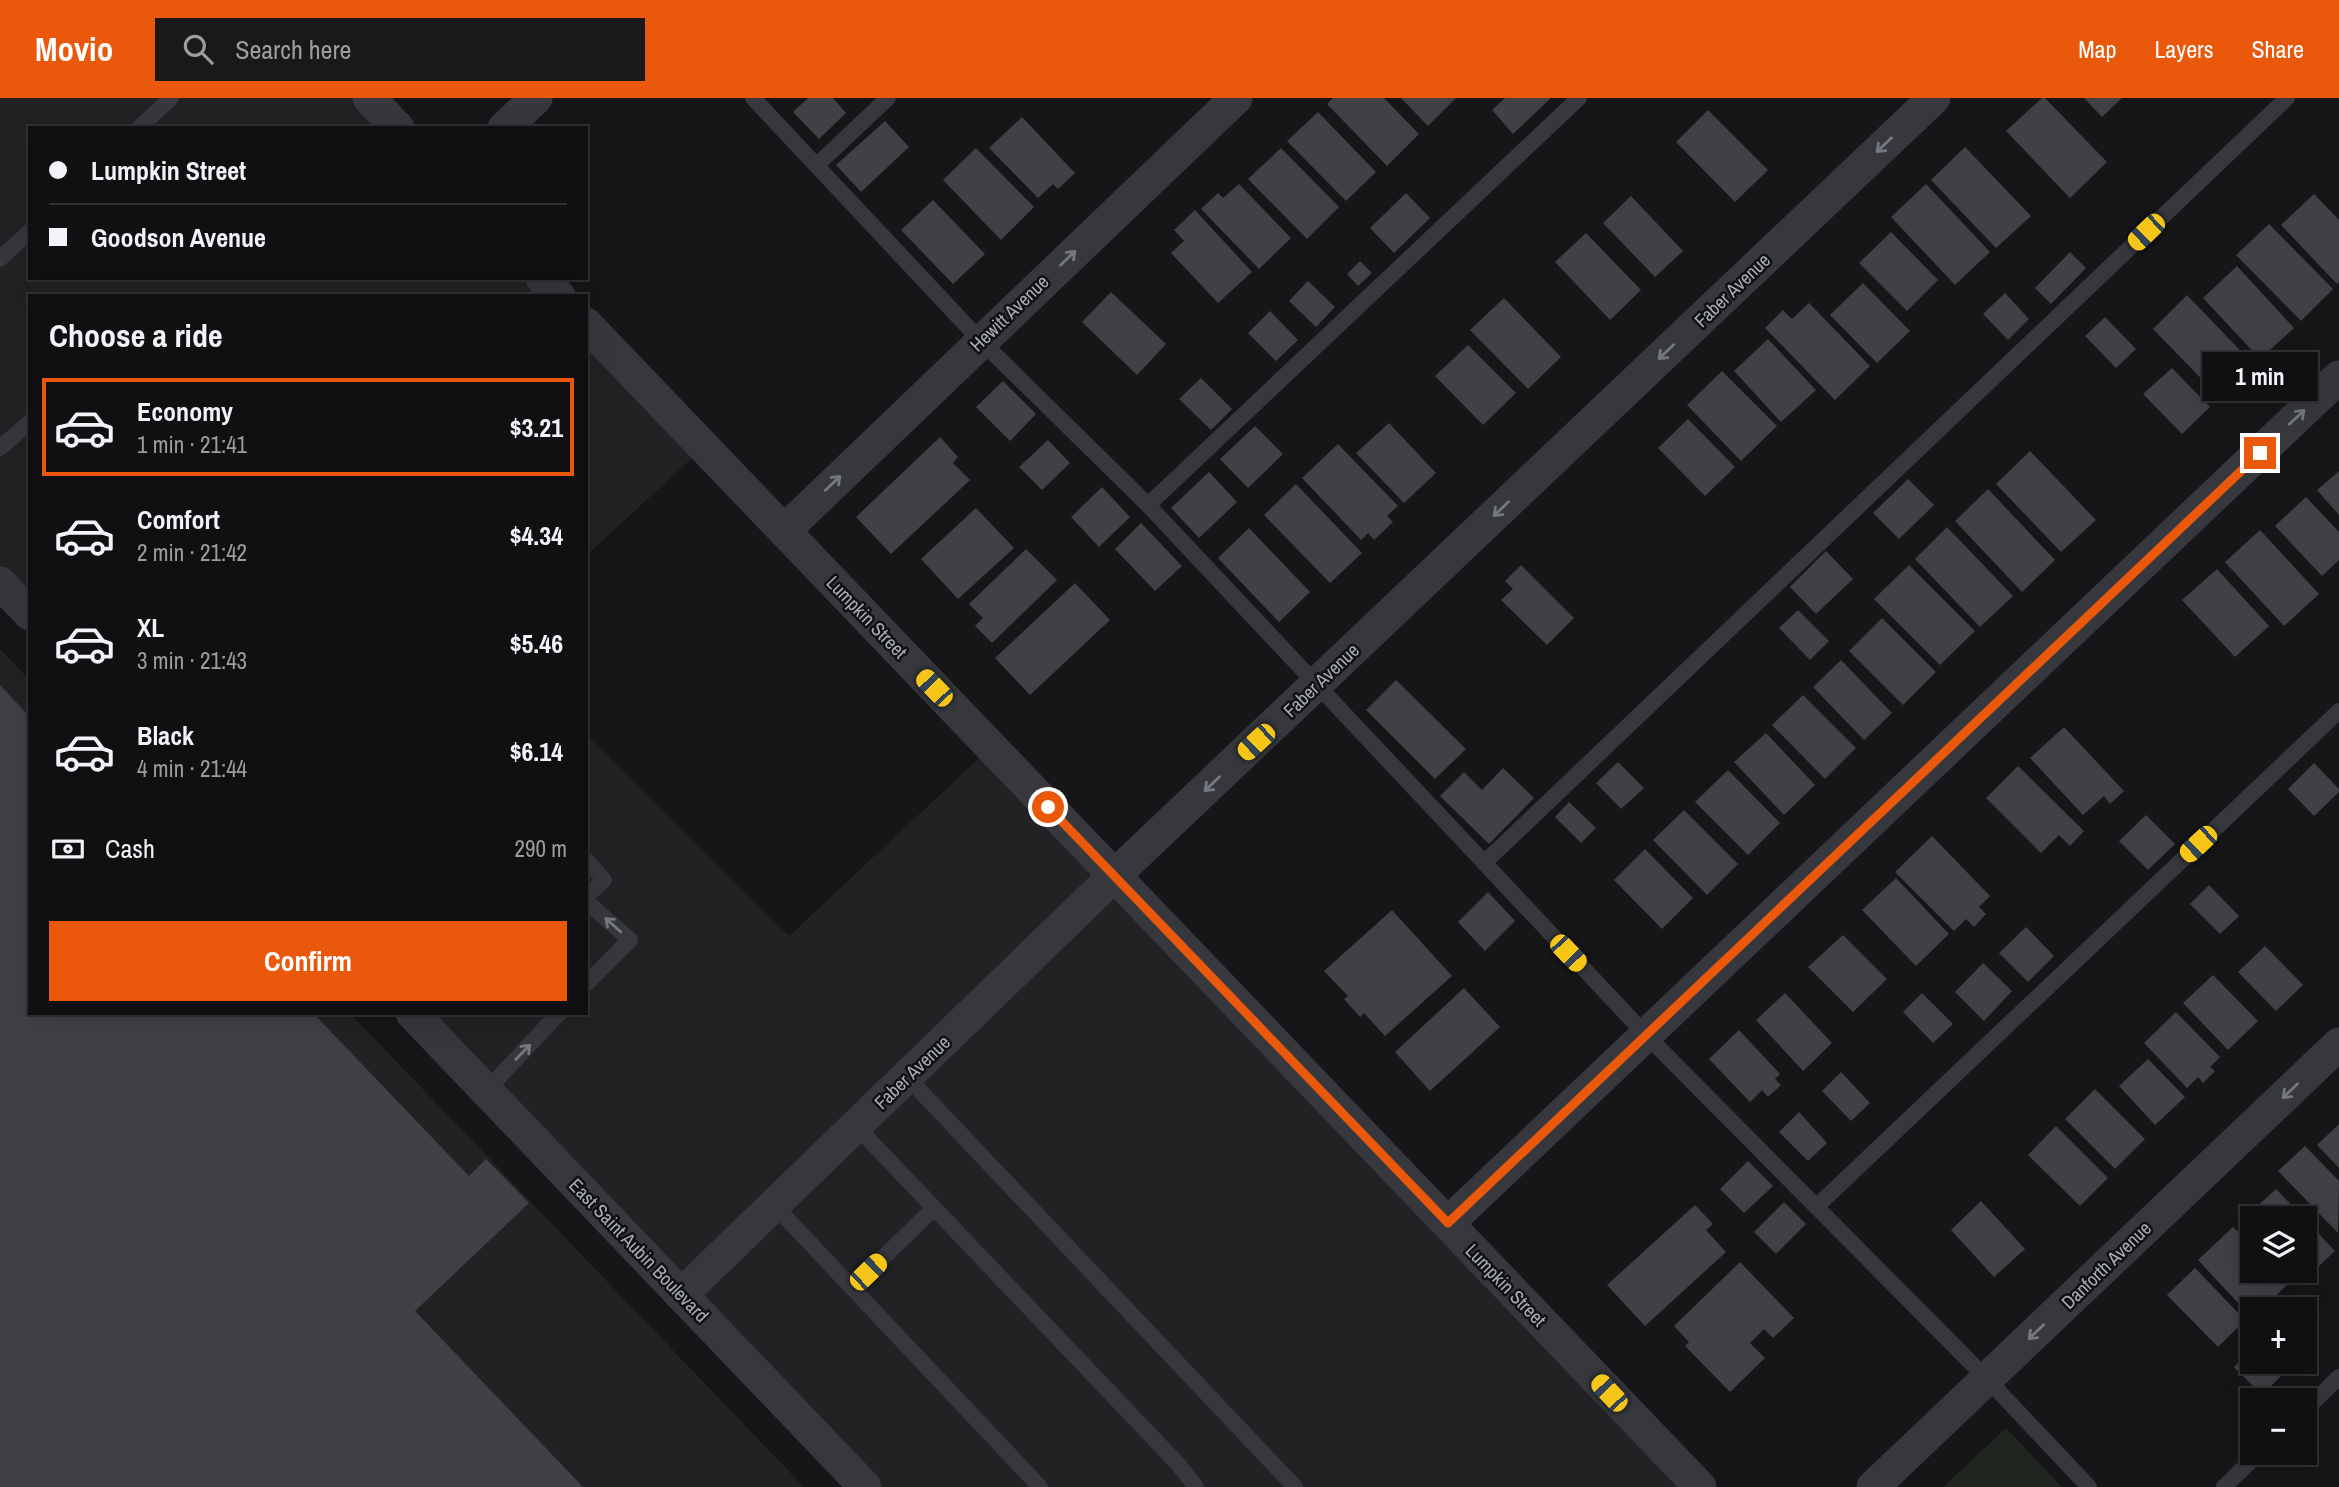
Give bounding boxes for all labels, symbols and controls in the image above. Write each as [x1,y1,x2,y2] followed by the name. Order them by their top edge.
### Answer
[155,18,645,81] search box
[35,27,113,71] text: Movio
[179,30,217,68] icon: search
[235,32,351,67] text: Search here
[2078,33,2116,65] text: Map
[2154,33,2213,65] text: Layers
[2251,33,2304,65] text: Share
[1875,137,1893,153] one-way arrow
[91,153,246,188] text: Lumpkin Street
[2124,210,2169,254] car
[91,220,266,255] text: Goodson Avenue
[1688,247,1776,333] street label: Faber Avenue
[1059,249,1076,266] one-way arrow
[964,269,1054,357] street label: Hewitt Avenue
[49,314,223,357] text: Choose a ride
[1658,344,1675,361] one-way arrow
[2202,352,2318,400] callout: 1 min
[2235,361,2285,392] text: 1 min
[137,394,233,429] text: Economy
[53,396,116,459] icon: car
[2288,409,2305,426] one-way arrow
[510,410,563,445] text: $3.21
[137,429,247,460] text: 1 min · 21:41
[2244,437,2276,469] route end
[825,475,842,492] one-way arrow
[1493,501,1510,518] one-way arrow
[137,502,220,537] text: Comfort
[53,504,116,567] icon: car
[510,518,563,553] text: $4.34
[137,537,247,568] text: 2 min · 21:42
[821,570,914,665] street label: Lumpkin Street
[137,610,164,645] text: XL
[53,612,116,675] icon: car
[510,626,563,661] text: $5.46
[1277,637,1365,723] street label: Faber Avenue
[137,645,247,676] text: 3 min · 21:43
[912,666,957,710] car
[137,718,194,753] text: Black
[53,720,116,783] icon: car
[1234,720,1279,764] car
[510,734,563,769] text: $6.14
[137,753,247,784] text: 4 min · 21:44
[1204,775,1221,792] one-way arrow
[1032,791,1064,823] route start
[2176,822,2221,866] car
[49,830,87,868] icon: cash
[105,831,155,866] text: Cash
[515,833,567,864] text: 290 m
[604,917,622,933] one-way arrow
[49,921,567,1001] button: Confirm
[1546,931,1591,975] car
[868,1029,956,1115] street label: Faber Avenue
[515,1043,531,1061] one-way arrow
[2281,1082,2298,1099] one-way arrow
[563,1172,715,1328] street label: East Saint Aubin Boulevard
[2240,1206,2317,1465] map controls
[2240,1206,2317,1283] button: layers
[2055,1215,2157,1315] street label: Danforth Avenue
[1460,1238,1553,1333] street label: Lumpkin Street
[846,1250,891,1294] car
[2240,1297,2317,1374] button: +
[2028,1323,2045,1340] one-way arrow
[1587,1370,1632,1416] car
[2240,1388,2317,1465] button: −

